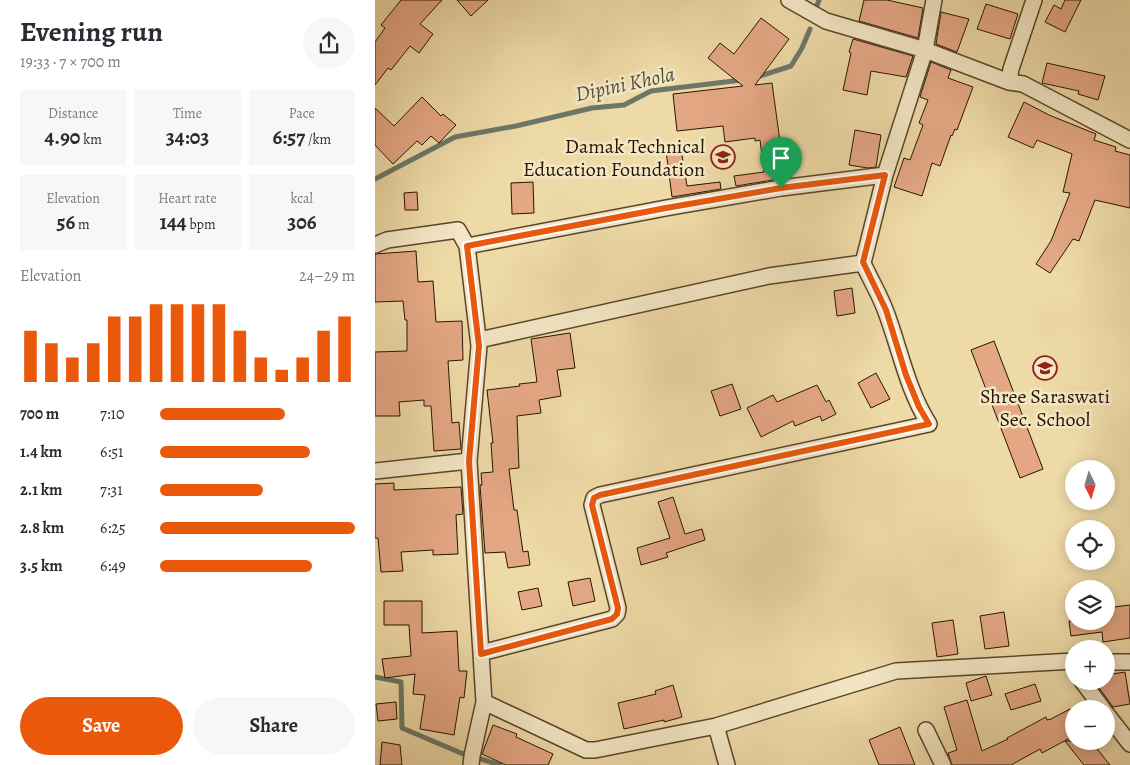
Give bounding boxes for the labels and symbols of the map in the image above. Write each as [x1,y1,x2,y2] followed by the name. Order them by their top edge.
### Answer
[573,60,678,108] water label: Dipini Khola
[523,133,705,183] place label: Damak Technical Education Foundation
[760,137,802,188] pin
[710,144,736,170] school or university icon: Damak Technical Education Foundation
[1032,355,1058,381] school or university icon: Shree Saraswati Sec. School
[980,383,1110,433] place label: Shree Saraswati Sec. School
[1065,460,1115,510] north arrow

